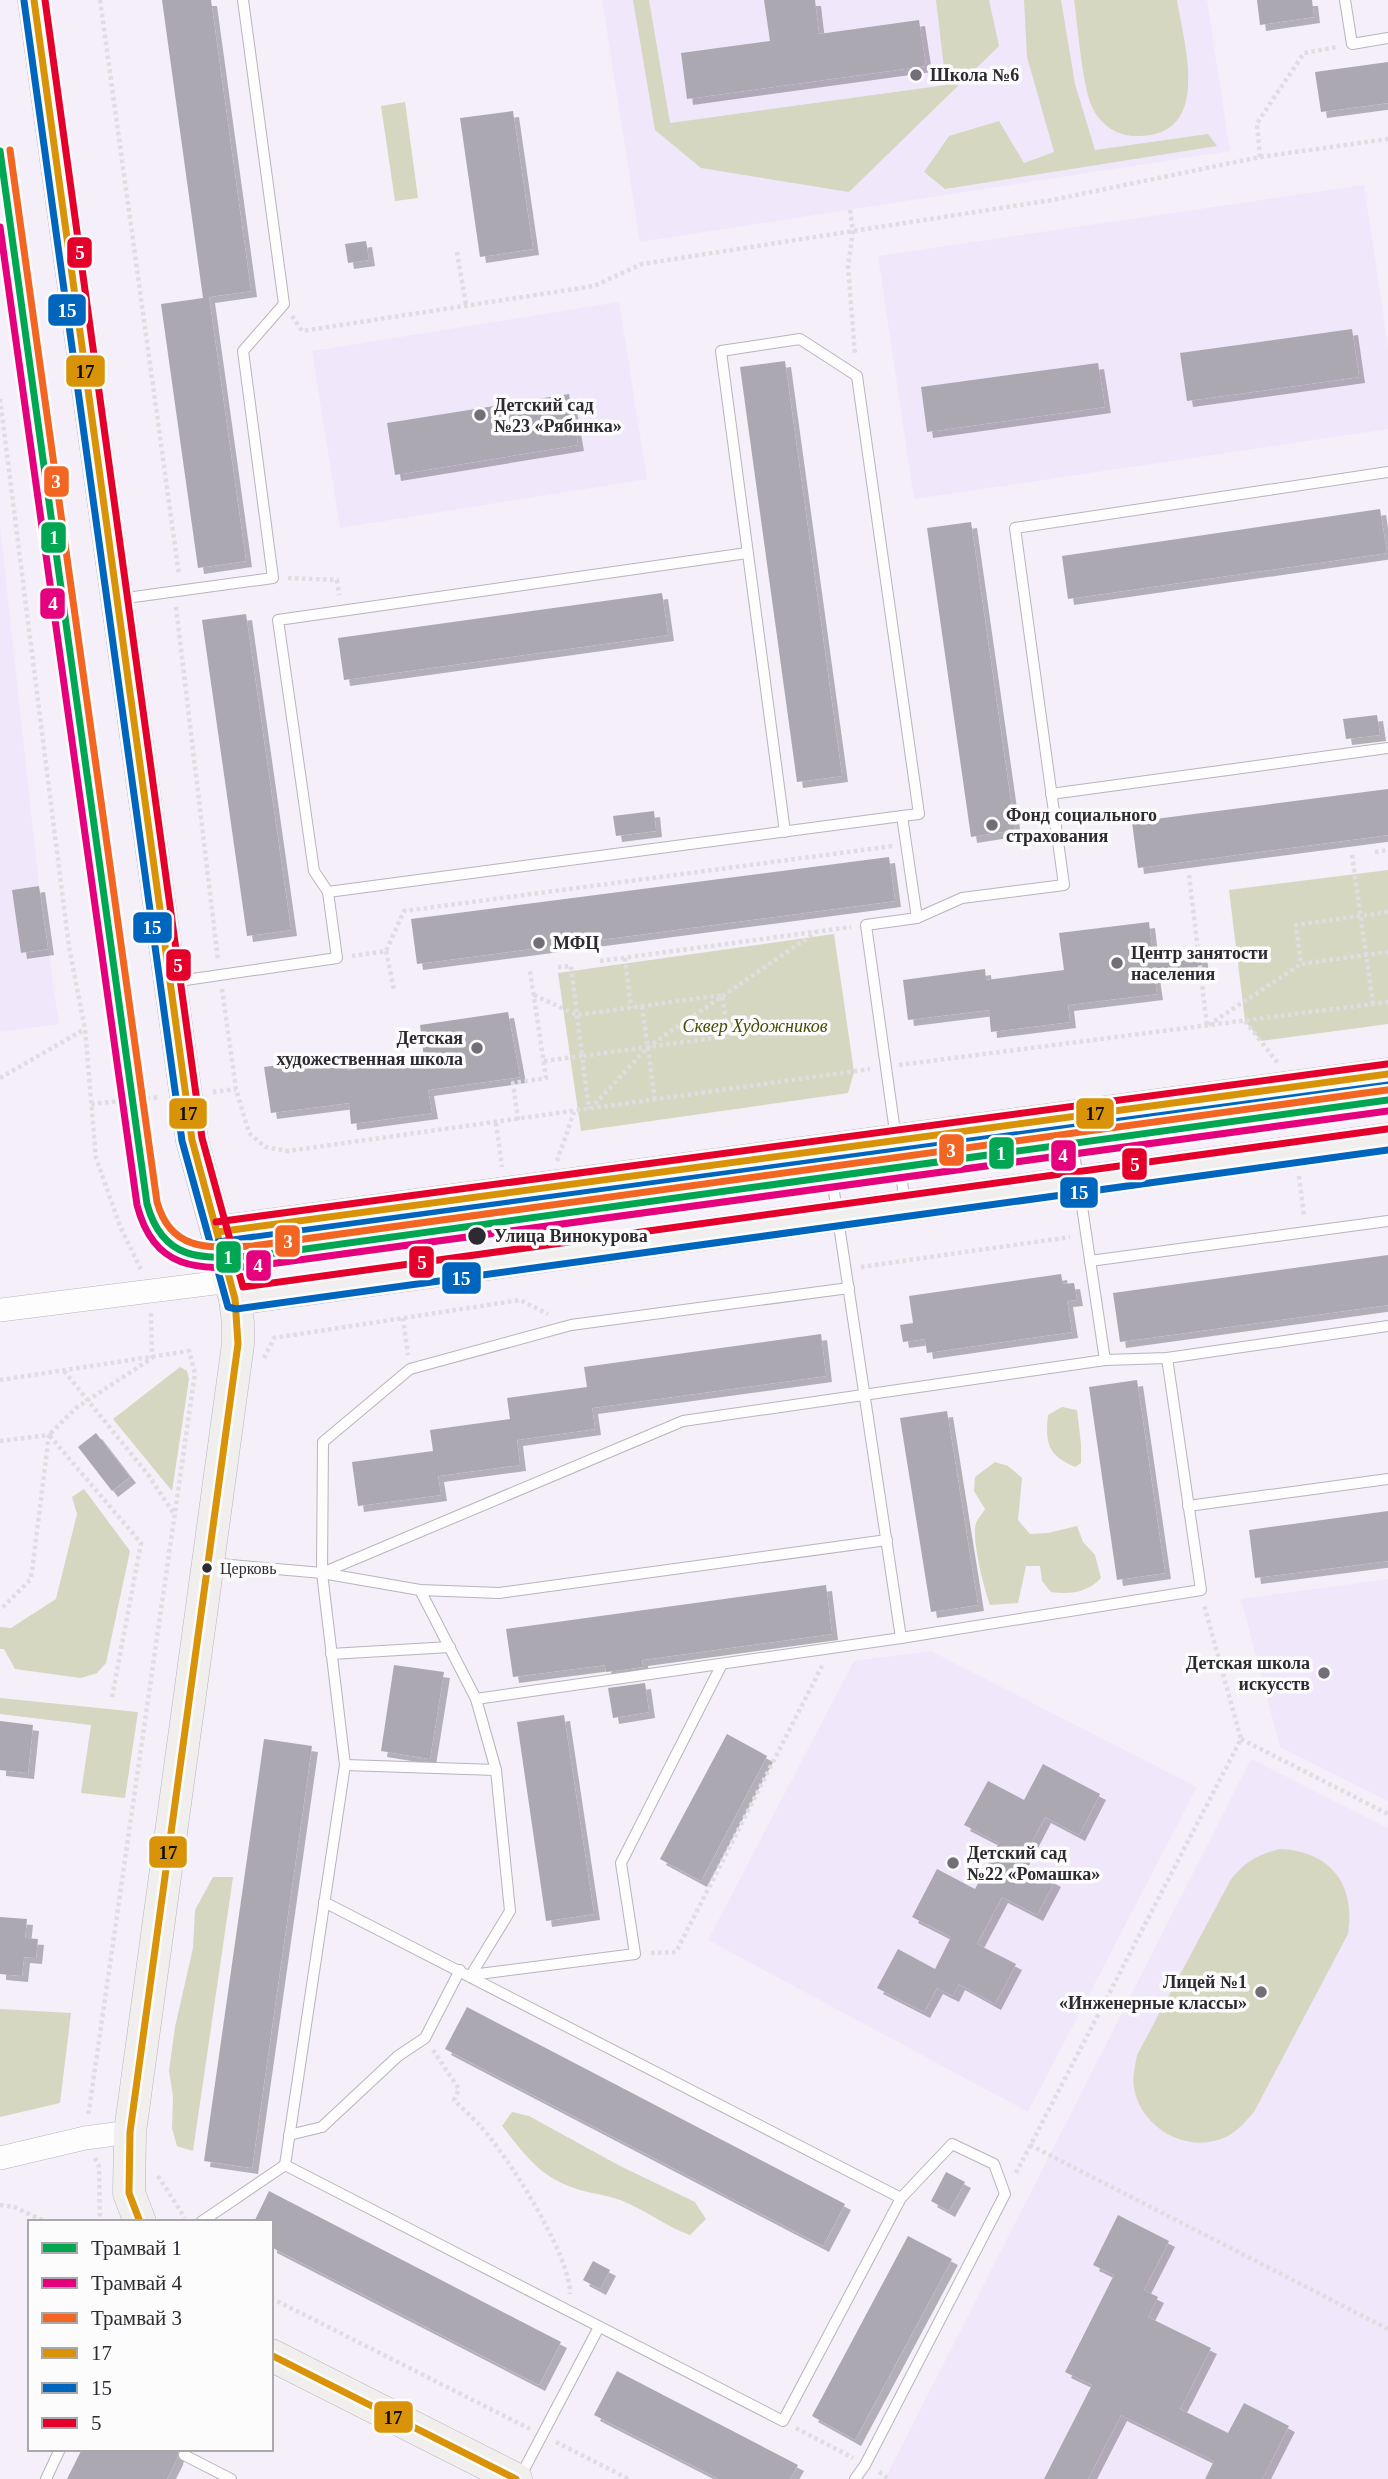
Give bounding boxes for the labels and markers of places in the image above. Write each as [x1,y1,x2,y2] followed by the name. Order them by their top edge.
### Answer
[930,65,1019,85] place label: Школа №6
[908,67,924,83] marker: Школа №6
[494,395,622,436] place label: Детский сад №23 «Рябинка»
[472,407,488,423] marker: Детский сад №23 «Рябинка»
[1006,805,1157,846] place label: Фонд социального страхования
[984,817,1000,833] marker: Фонд социального страхования
[553,933,599,953] place label: МФЦ
[531,935,547,951] marker: МФЦ
[1131,943,1268,984] place label: Центр занятости населения
[1109,955,1125,971] marker: Центр занятости населения
[276,1028,463,1069] place label: Детская художественная школа
[469,1040,485,1056] marker: Детская художественная школа
[466,1225,488,1247] marker: Улица Винокурова
[494,1226,648,1246] place label: Улица Винокурова
[220,1560,276,1578] place label: Церковь
[200,1561,214,1575] marker: Церковь
[1186,1653,1310,1694] place label: Детская школа искусств
[1316,1665,1332,1681] marker: Детская школа искусств
[967,1843,1100,1884] place label: Детский сад №22 «Ромашка»
[945,1855,961,1871] marker: Детский сад №22 «Ромашка»
[1059,1972,1247,2013] place label: Лицей №1 «Инженерные классы»
[1253,1984,1269,2000] marker: Лицей №1 «Инженерные классы»

